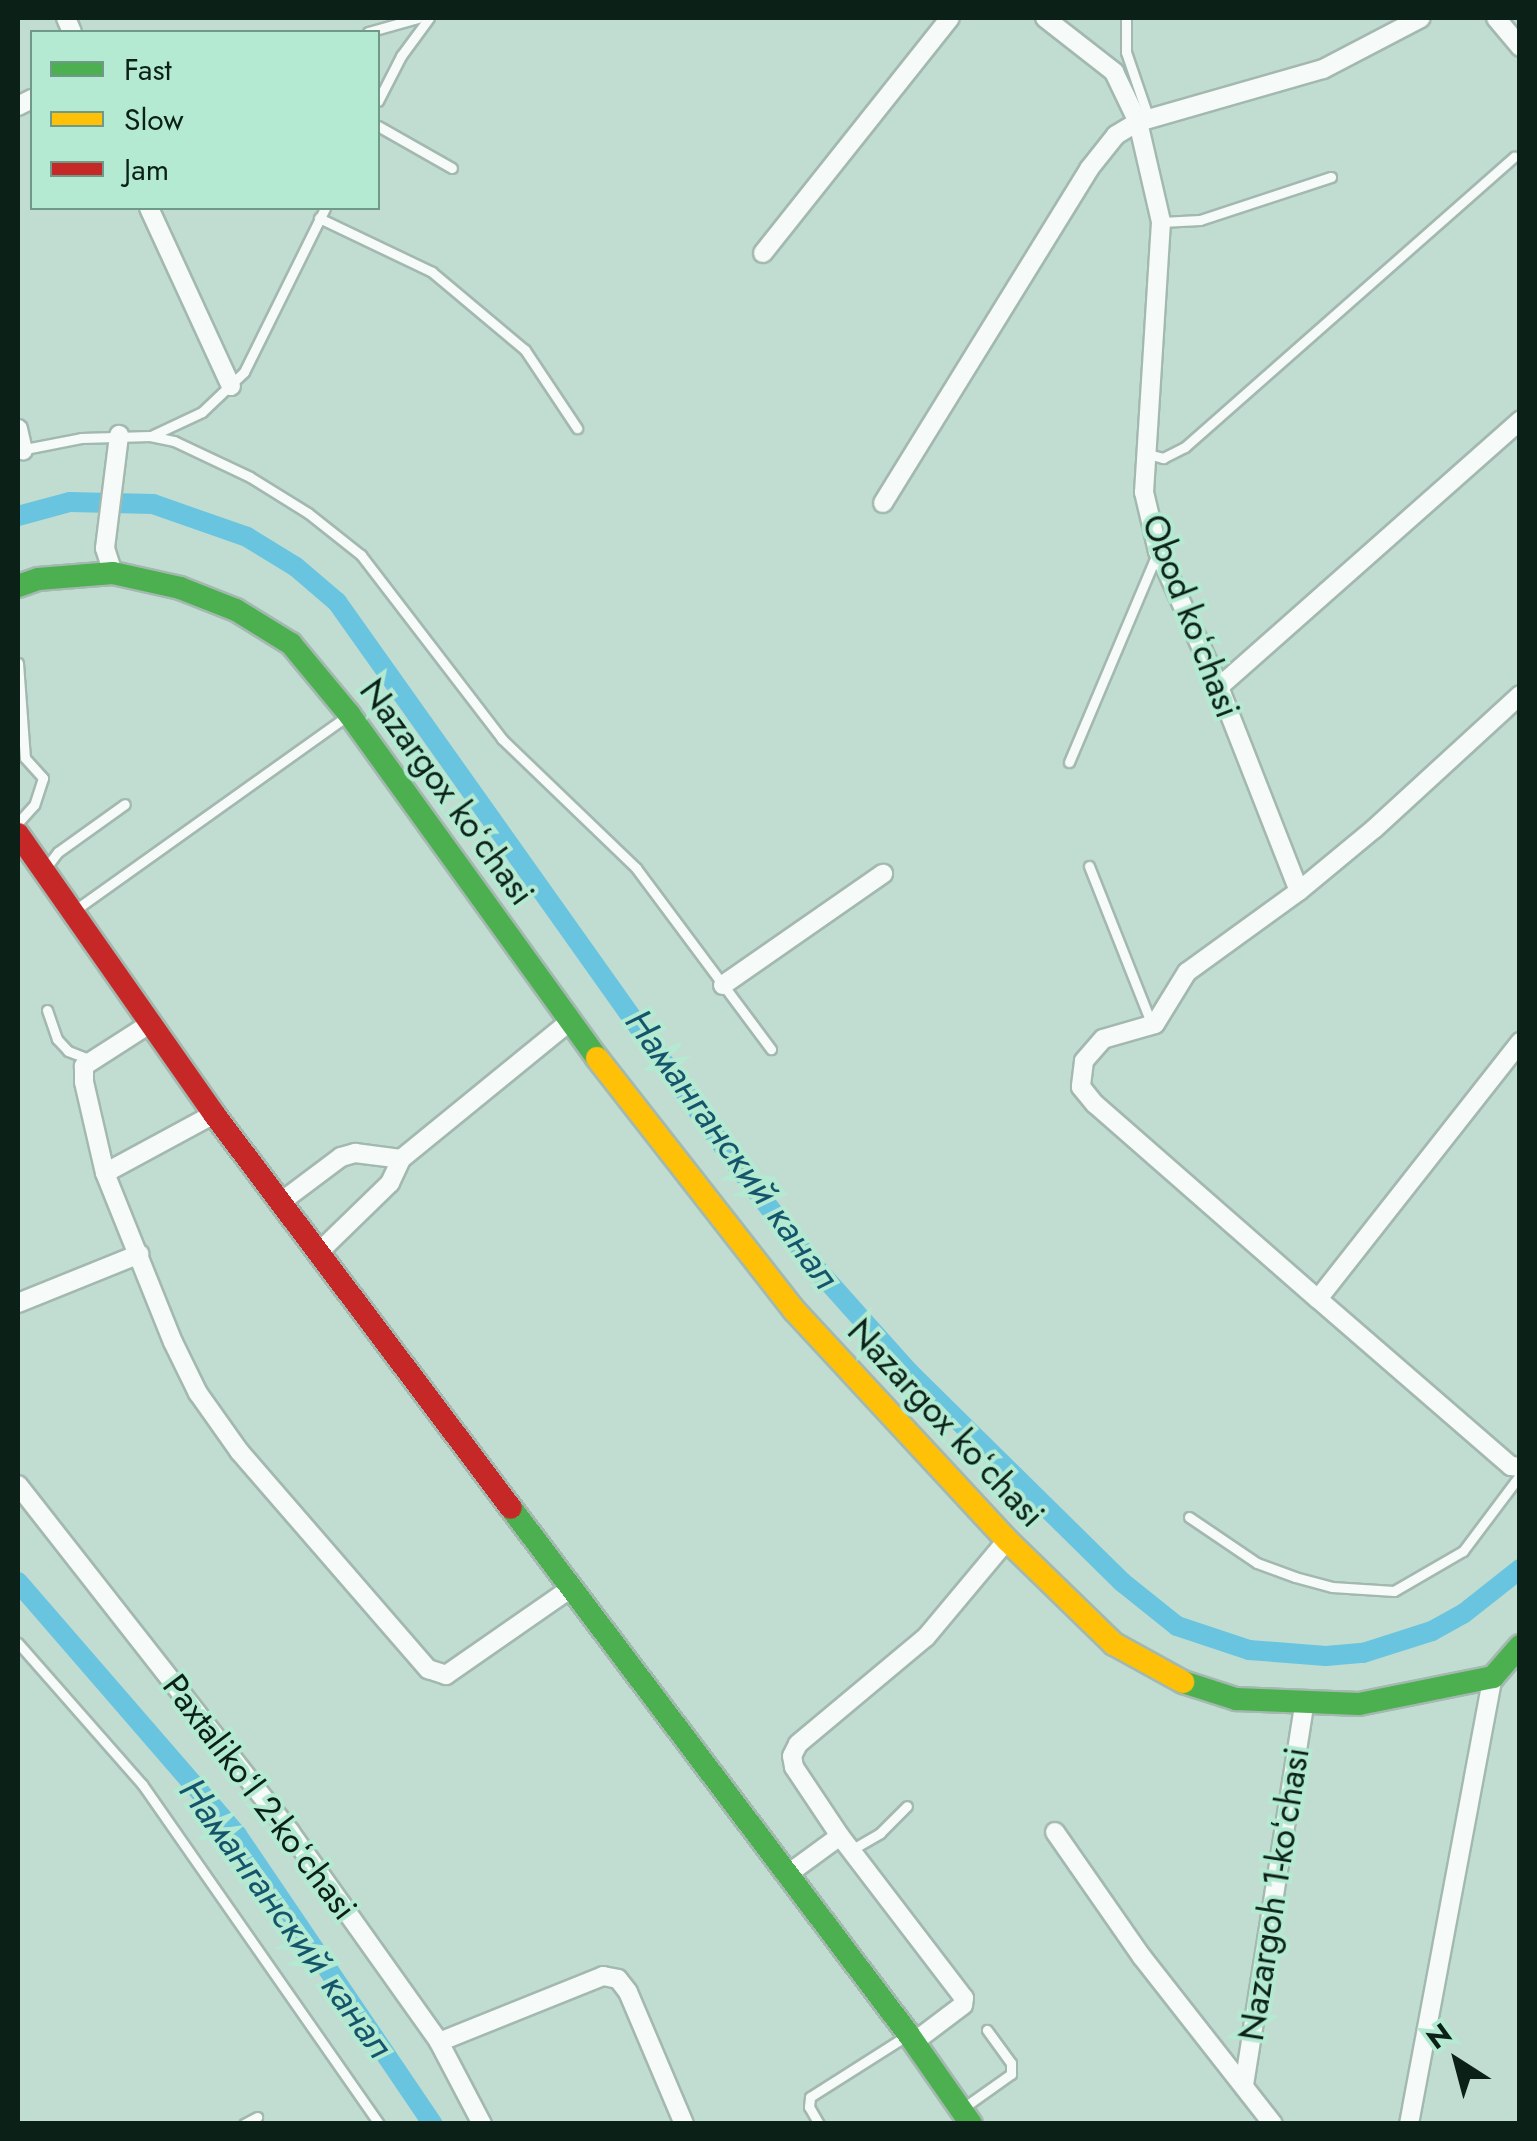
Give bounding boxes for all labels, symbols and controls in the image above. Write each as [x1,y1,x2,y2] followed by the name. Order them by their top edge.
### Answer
[30,30,380,210] legend
[124,48,172,91] text: Fast
[124,98,184,141] text: Slow
[124,148,169,191] text: Jam
[1133,509,1249,723] street label: Obod koʻchasi
[351,671,543,913] street label: Nazargox koʻchasi
[616,1000,850,1298] water label: Наманганский канал
[839,1310,1053,1536] street label: Nazargox koʻchasi
[154,1666,366,1928] street label: Paxtalikoʻl 2-koʻchasi
[1230,1744,1318,2044] street label: Nazargoh 1-koʻchasi
[170,1769,404,2067] water label: Наманганский канал
[1407,2011,1507,2111] north arrow
[1418,2013,1460,2059] text: N

